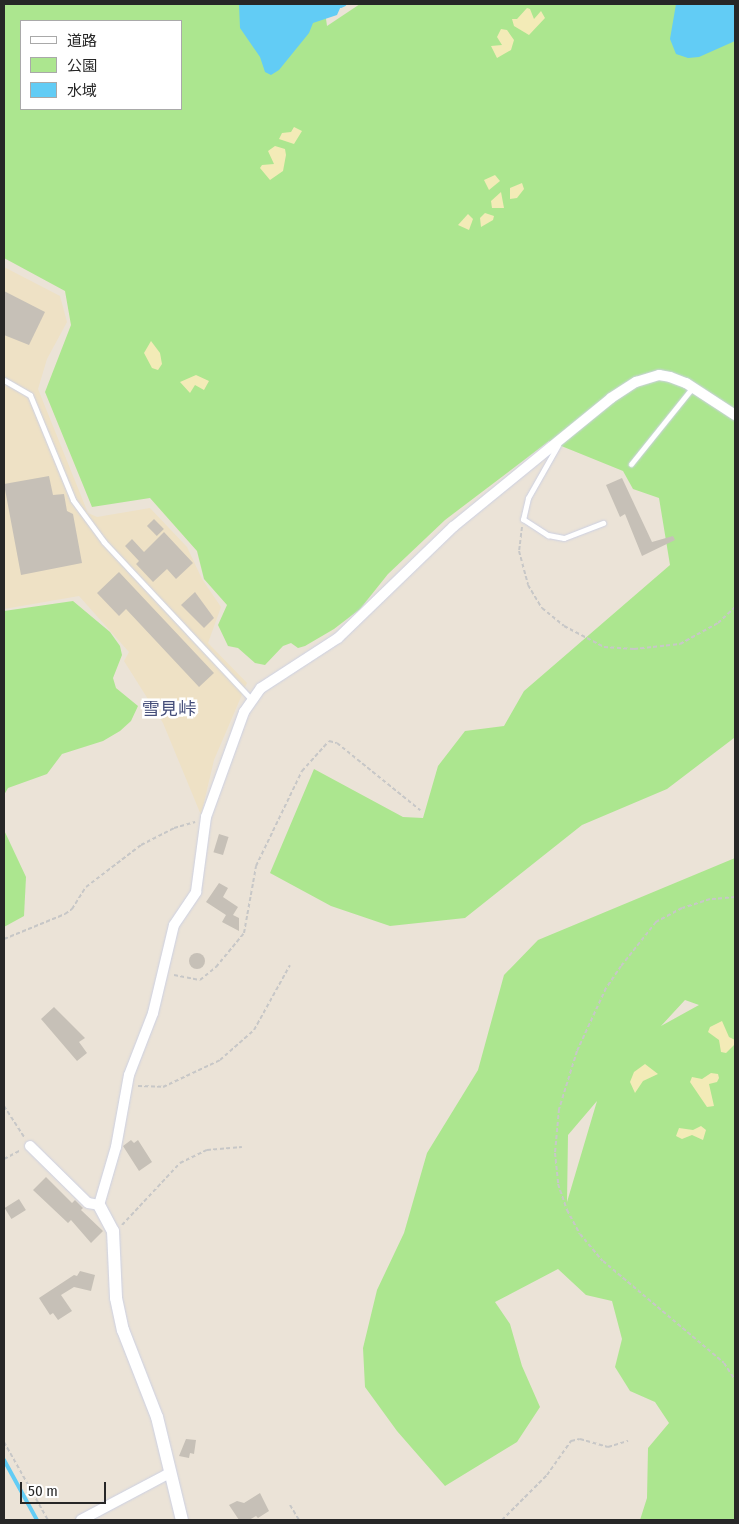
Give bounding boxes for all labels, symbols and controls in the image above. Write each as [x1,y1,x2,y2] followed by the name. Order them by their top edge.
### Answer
[20,20,182,110] legend
[67,32,97,50] text: 道路
[67,57,97,75] text: 公園
[67,82,97,100] text: 水域
[142,698,196,720] district label: 雪見峠
[22,1472,109,1504] scale bar
[28,1482,58,1500] text: 50 m

